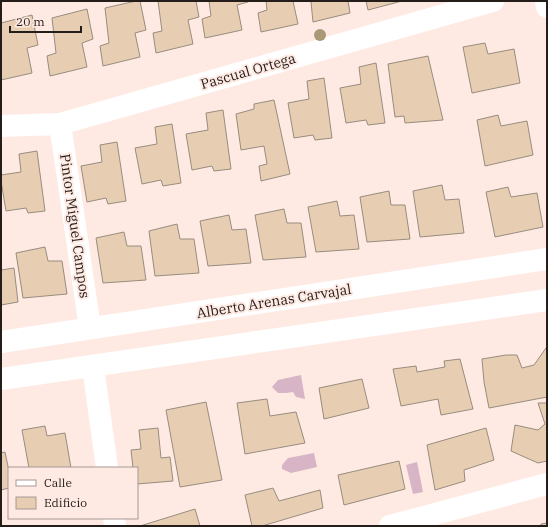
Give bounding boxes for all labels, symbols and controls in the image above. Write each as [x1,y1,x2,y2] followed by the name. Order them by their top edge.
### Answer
[10,8,81,34] scale bar
[16,14,45,29] text: 20 m
[198,49,298,93] street label: Pascual Ortega
[56,153,94,300] street label: Pintor Miguel Campos
[195,280,353,322] street label: Alberto Arenas Carvajal
[8,467,138,519] legend
[44,475,72,490] text: Calle
[44,495,87,510] text: Edificio

